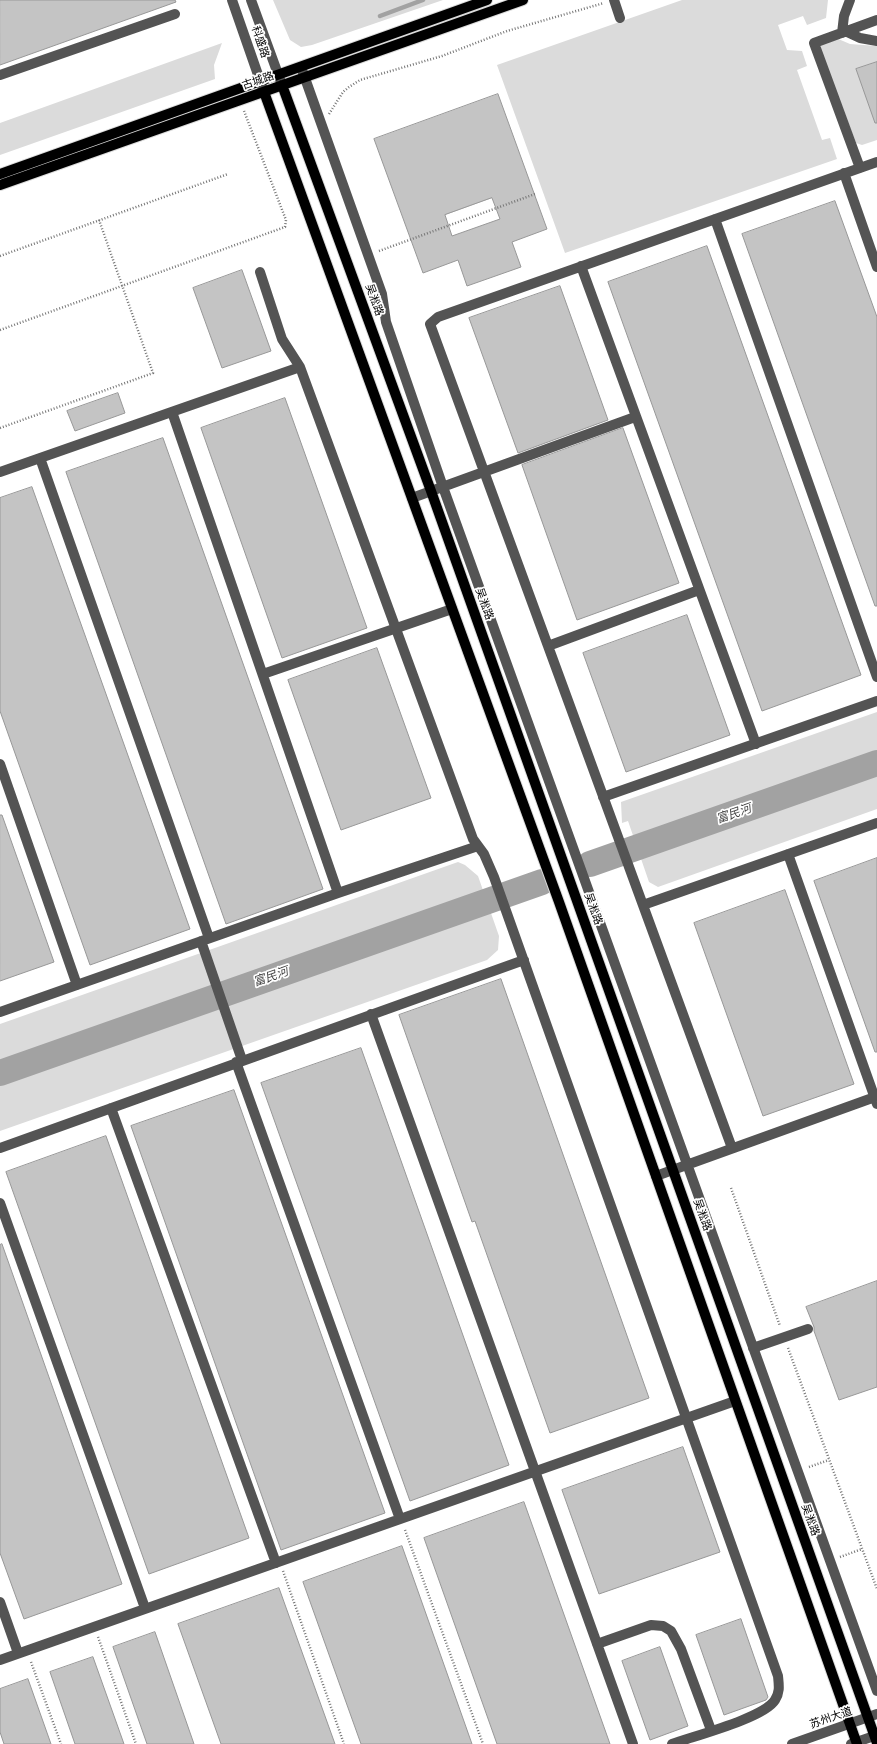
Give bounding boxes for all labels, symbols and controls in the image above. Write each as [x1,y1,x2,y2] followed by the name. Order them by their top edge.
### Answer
[248,24,272,60] street label: 科盛路
[240,69,276,93] street label: 古城路
[362,282,386,318] street label: 吴淞路
[472,586,496,622] street label: 吴淞路
[715,801,753,827] water label: 富民河
[581,891,605,927] street label: 吴淞路
[252,964,290,990] water label: 富民河
[690,1197,714,1233] street label: 吴淞路
[798,1502,822,1538] street label: 吴淞路
[808,1705,854,1731] street label: 苏州大道

